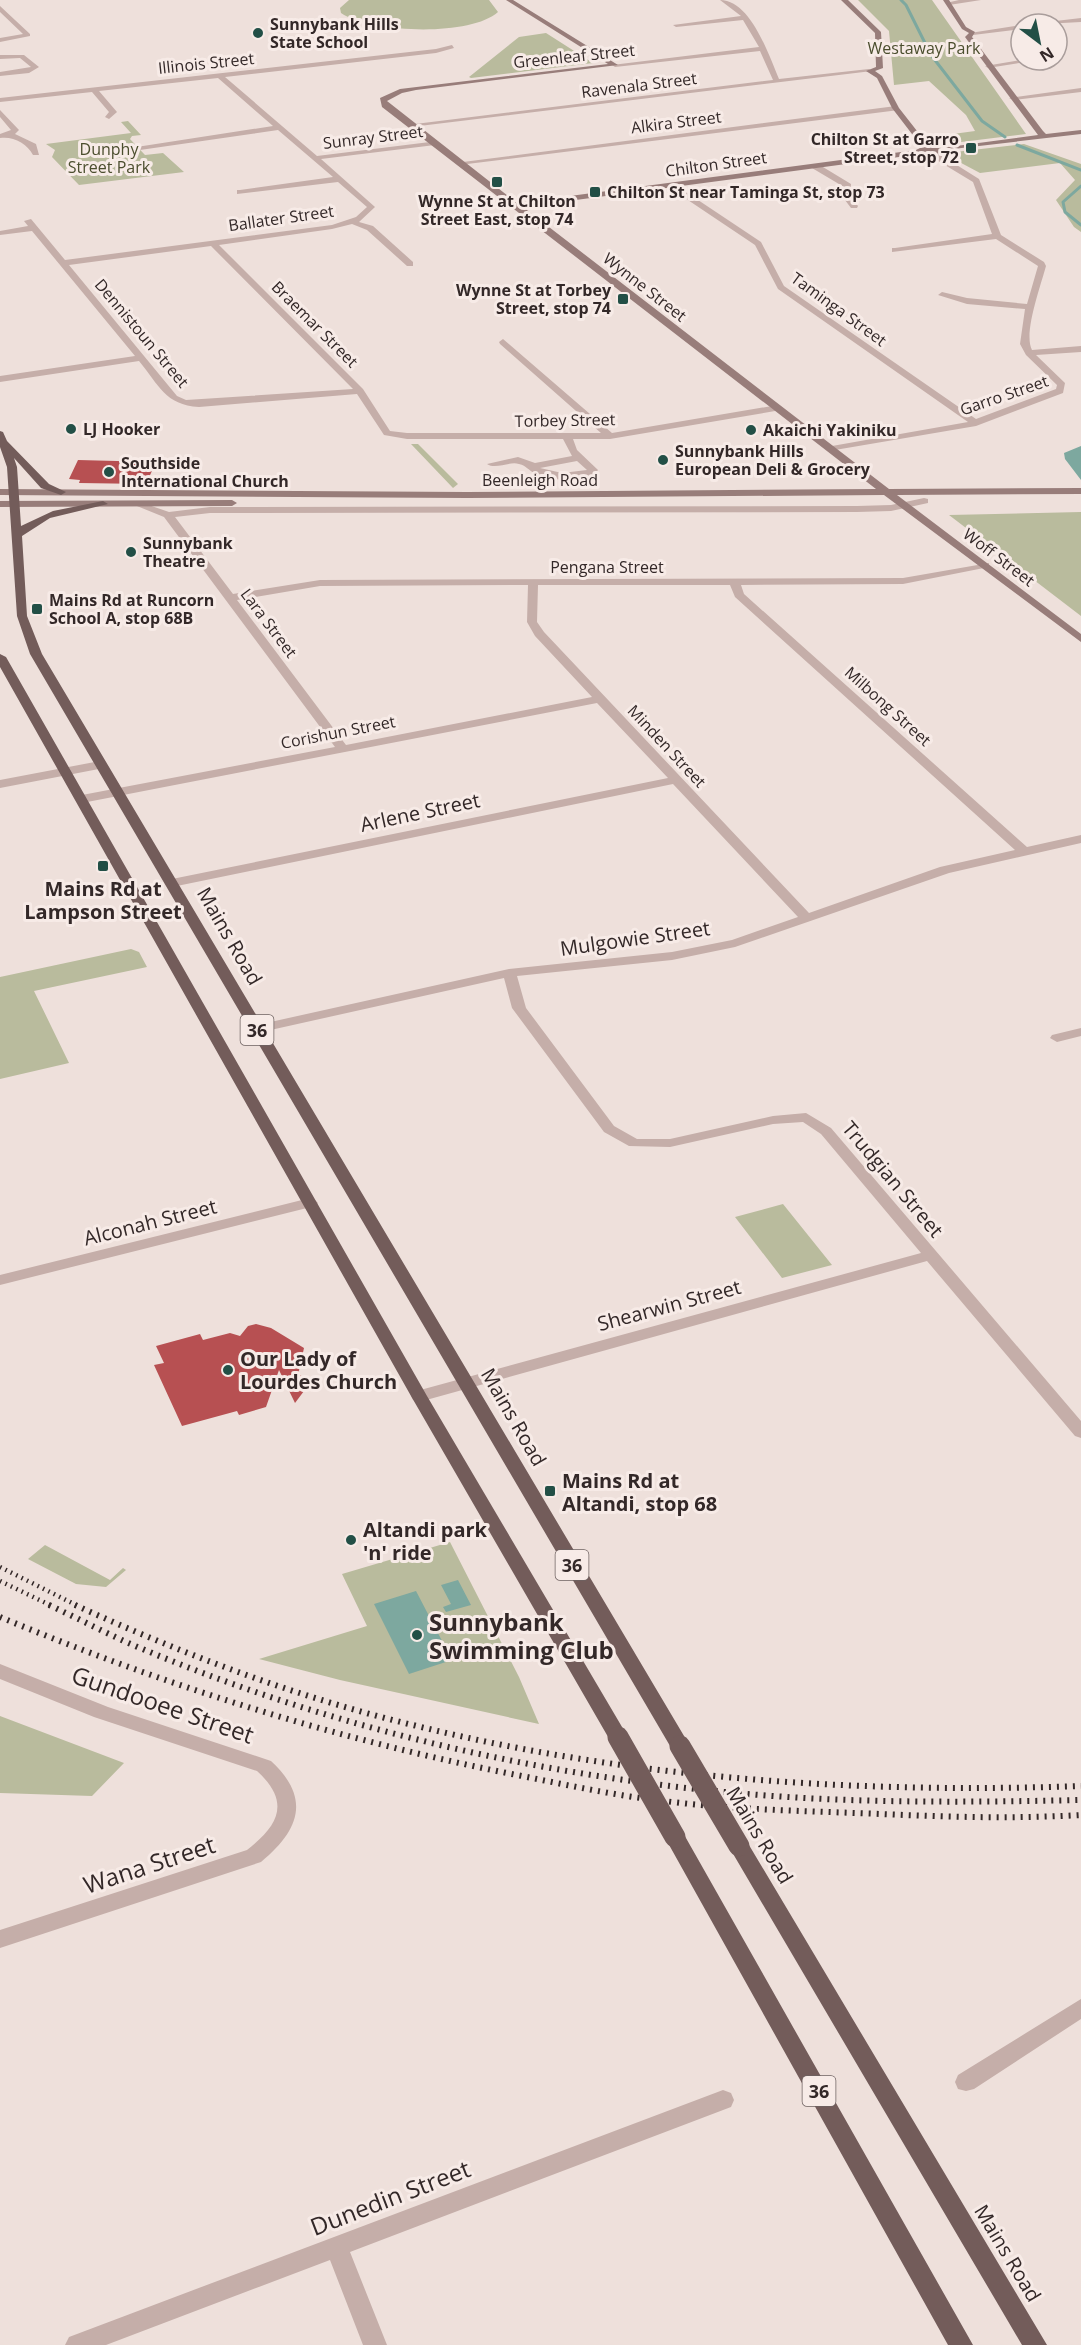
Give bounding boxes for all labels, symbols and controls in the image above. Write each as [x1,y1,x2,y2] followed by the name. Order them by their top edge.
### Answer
[1009,12,1069,72] north arrow
[270,13,399,53] place label: Sunnybank Hills State School
[251,26,265,40] marker: Sunnybank Hills State School
[868,37,981,59] park label: Westaway Park
[512,39,636,73] street label: Greenleaf Street
[1036,42,1058,67] text: N
[157,47,255,79] street label: Illinois Street
[580,67,698,103] street label: Ravenala Street
[630,106,723,138] street label: Alkira Street
[322,120,425,154] street label: Sunray Street
[811,128,959,168] place label: Chilton St at Garro Street, stop 72
[68,138,151,178] park label: Dunphy Street Park
[964,141,978,155] marker: Chilton St at Garro Street, stop 72
[664,146,768,182] street label: Chilton Street
[490,175,504,189] marker: Wynne St at Chilton Street East, stop 74
[607,181,885,203] place label: Chilton St near Taminga St, stop 73
[588,185,602,199] marker: Chilton St near Taminga St, stop 73
[418,190,576,230] place label: Wynne St at Chilton Street East, stop 74
[227,200,335,236] street label: Ballater Street
[599,247,691,327] street label: Wynne Street
[787,267,891,351] street label: Taminga Street
[90,274,194,392] street label: Dennistoun Street
[267,276,363,372] street label: Braemar Street
[456,279,612,319] place label: Wynne St at Torbey Street, stop 74
[616,292,630,306] marker: Wynne St at Torbey Street, stop 74
[957,370,1051,420] street label: Garro Street
[515,408,616,432] street label: Torbey Street
[83,418,160,440] place label: LJ Hooker
[763,419,897,441] place label: Akaichi Yakiniku
[64,422,78,436] marker: LJ Hooker
[744,423,758,437] marker: Akaichi Yakiniku
[675,440,871,480] place label: Sunnybank Hills European Deli & Grocery
[121,452,289,492] place label: Southside International Church
[656,453,670,467] marker: Sunnybank Hills European Deli & Grocery
[102,465,116,479] marker: Southside International Church
[482,469,598,491] street label: Beenleigh Road
[959,523,1039,591] street label: Woff Street
[143,532,233,572] place label: Sunnybank Theatre
[124,545,138,559] marker: Sunnybank Theatre
[550,556,664,578] street label: Pengana Street
[236,584,302,662] street label: Lara Street
[49,589,214,629] place label: Mains Rd at Runcorn School A, stop 68B
[30,602,44,616] marker: Mains Rd at Runcorn School A, stop 68B
[840,661,936,751] street label: Milbong Street
[623,700,711,792] street label: Minden Street
[279,710,397,754] street label: Corishun Street
[358,786,482,838] street label: Arlene Street
[96,859,110,873] marker: Mains Rd at Lampson Street
[24,875,182,925] place label: Mains Rd at Lampson Street
[191,882,269,990] street label: Mains Road
[558,914,712,962] street label: Mulgowie Street
[240,1015,274,1045] road number: 36
[836,1115,950,1243] street label: Trudgian Street
[81,1192,219,1252] street label: Alconah Street
[594,1273,744,1337] street label: Shearwin Street
[240,1345,397,1395] place label: Our Lady of Lourdes Church
[221,1363,235,1377] marker: Our Lady of Lourdes Church
[475,1363,553,1471] street label: Mains Road
[562,1467,717,1517] place label: Mains Rd at Altandi, stop 68
[543,1484,557,1498] marker: Mains Rd at Altandi, stop 68
[363,1516,488,1566] place label: Altandi park 'n' ride
[344,1533,358,1547] marker: Altandi park 'n' ride
[556,1550,588,1580] road number: 36
[429,1605,614,1666] place label: Sunnybank Swimming Club
[410,1628,424,1642] marker: Sunnybank Swimming Club
[67,1657,259,1751] street label: Gundooee Street
[720,1781,800,1889] street label: Mains Road
[79,1827,219,1901] street label: Wana Street
[802,2076,836,2106] road number: 36
[305,2151,475,2243] street label: Dunedin Street
[968,2199,1048,2307] street label: Mains Road

